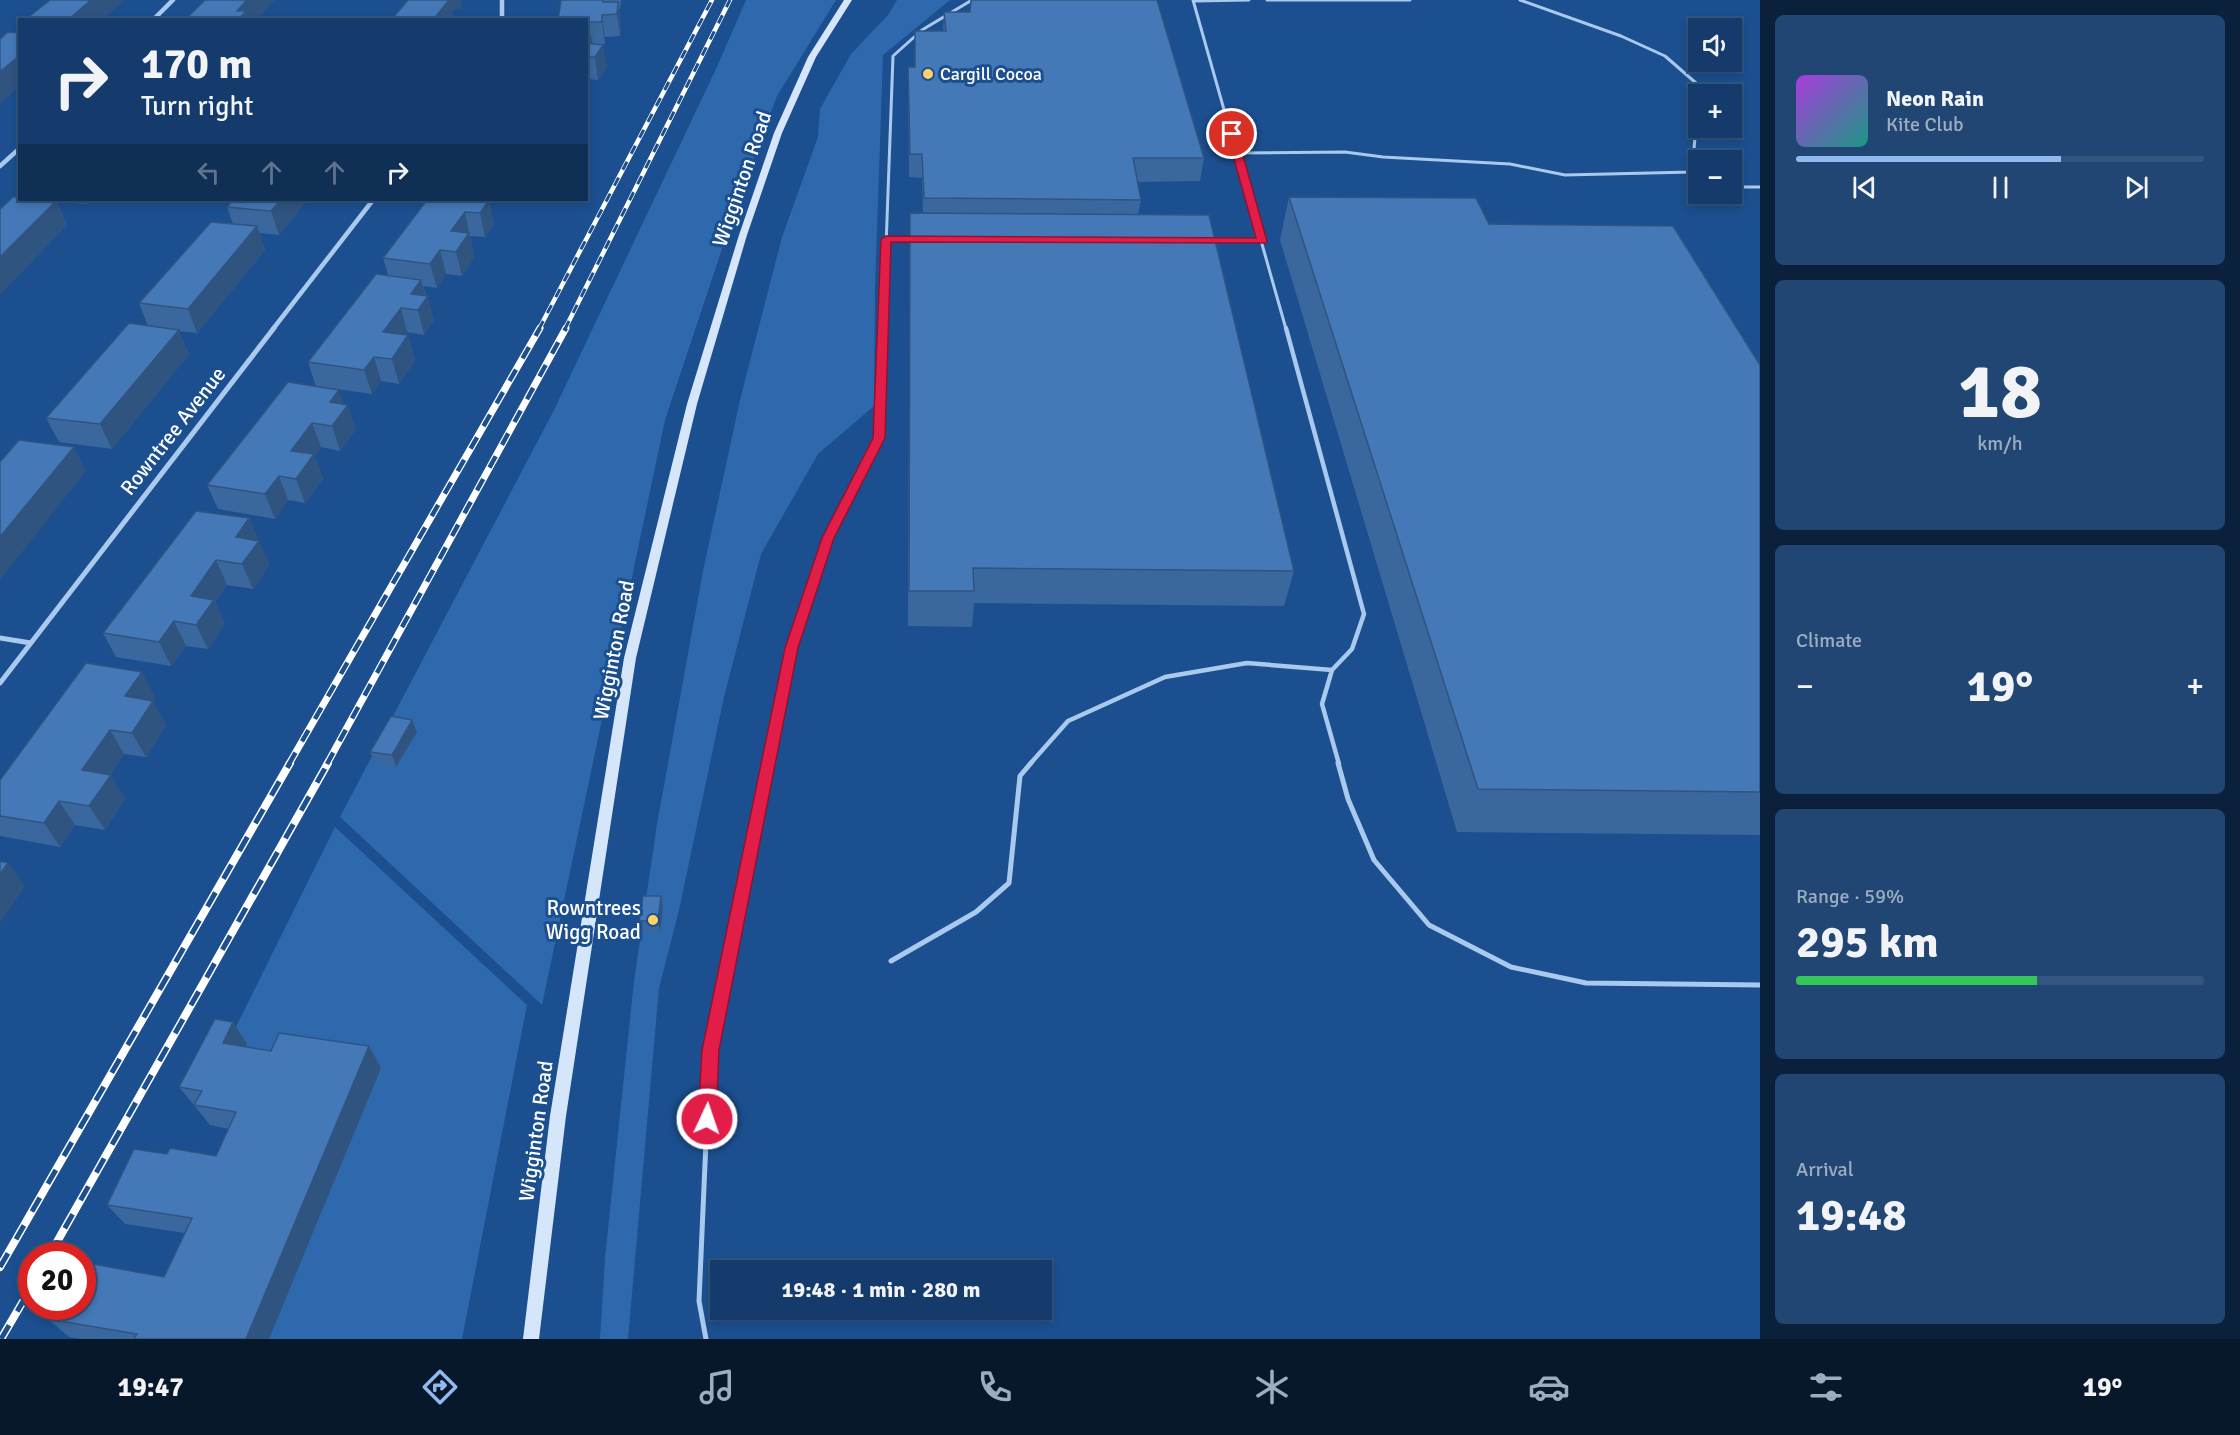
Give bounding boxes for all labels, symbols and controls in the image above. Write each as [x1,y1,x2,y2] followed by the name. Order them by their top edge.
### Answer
[1688,18,1742,204] map controls
[1688,18,1742,72] button: sound
[141,39,252,90] text: 170 m
[42,42,120,120] icon: right
[940,63,1042,85] place label: Cargill Cocoa
[921,67,935,81] marker: Cargill Cocoa
[1688,84,1742,138] button: +
[1886,85,1984,112] text: Neon Rain
[141,90,254,123] text: Turn right
[707,108,777,250] street label: Wigginton Road
[1206,108,1257,159] pin
[1886,112,1964,137] text: Kite Club
[1215,117,1248,150] icon: arrive
[1688,150,1742,204] button: −
[192,156,225,189] icon: left
[255,156,288,189] icon: ahead
[318,156,351,189] icon: ahead
[381,156,414,189] icon: right
[1848,171,1881,204] icon: previous
[1984,171,2017,204] icon: pause
[2120,171,2153,204] icon: next
[1958,344,2042,440] text: 18
[115,362,231,500] street label: Rowntree Avenue
[1977,431,2023,456] text: km/h
[588,578,640,722] street label: Wigginton Road
[1796,628,1862,653] text: Climate
[1967,659,2033,714] text: 19°
[1796,666,1814,707] text: −
[2186,666,2204,707] text: +
[1796,884,1904,909] text: Range · 59%
[546,895,641,945] place label: Rowntrees Wigg Road
[646,913,660,927] marker: Rowntrees Wigg Road
[1796,915,1939,970] text: 295 km
[513,1059,559,1203] street label: Wigginton Road
[675,1087,739,1151] position arrow
[1796,1157,1854,1182] text: Arrival
[1796,1188,1906,1243] text: 19:48
[18,1242,96,1320] speed limit sign: 20
[781,1276,981,1303] text: 19:48 · 1 min · 280 m
[419,1366,461,1408] icon: directions
[696,1366,738,1408] icon: music
[974,1366,1016,1408] icon: phone
[1251,1366,1293,1408] icon: climate
[1528,1366,1570,1408] icon: car
[1805,1366,1847,1408] icon: filters
[118,1371,184,1404] text: 19:47
[2082,1371,2122,1404] text: 19°

